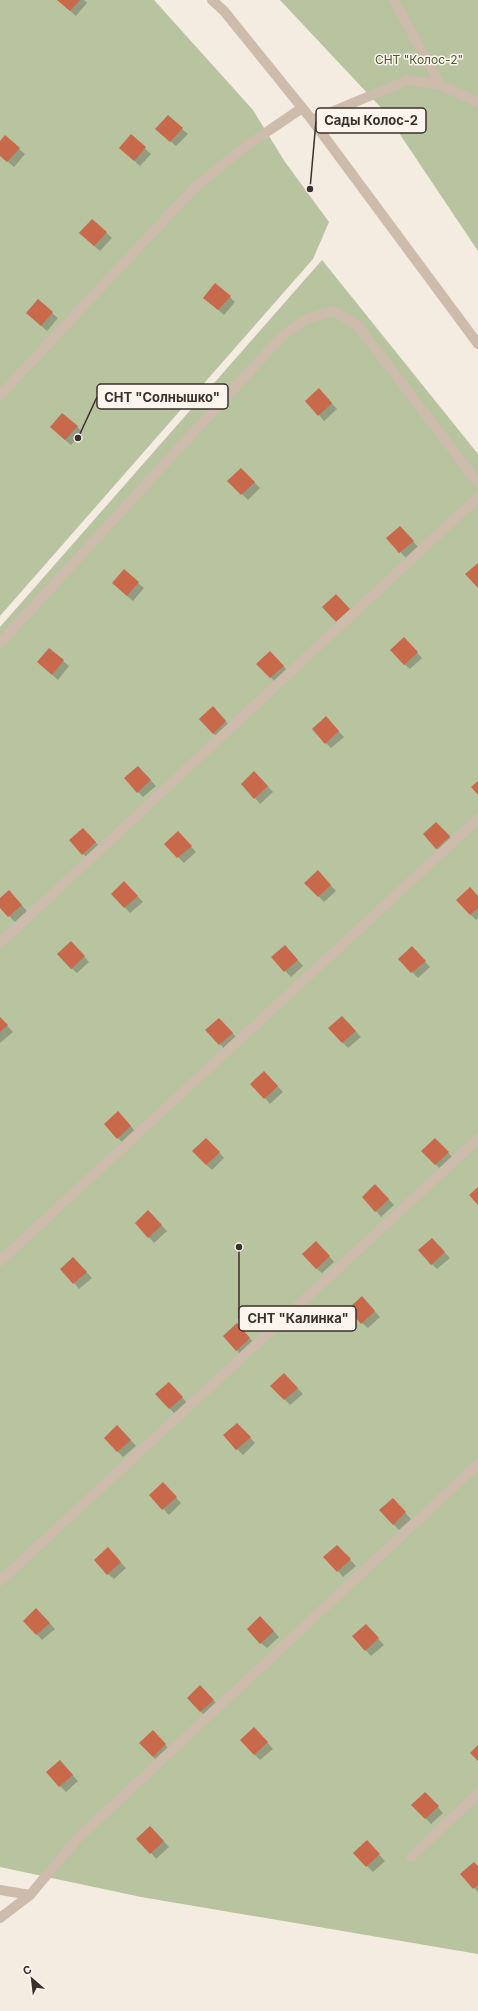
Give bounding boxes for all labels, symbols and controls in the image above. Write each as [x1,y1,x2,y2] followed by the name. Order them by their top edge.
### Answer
[375,52,463,67] park label: СНТ "Колос-2"
[316,108,426,133] callout: Сады Колос-2
[324,112,418,128] text: Сады Колос-2
[97,384,228,409] callout: СНТ "Солнышко"
[104,389,220,405] text: СНТ "Солнышко"
[239,1306,356,1331] callout: СНТ "Калинка"
[247,1310,349,1326] text: СНТ "Калинка"
[12,1959,52,1999] north arrow
[20,1962,34,1978] text: С

